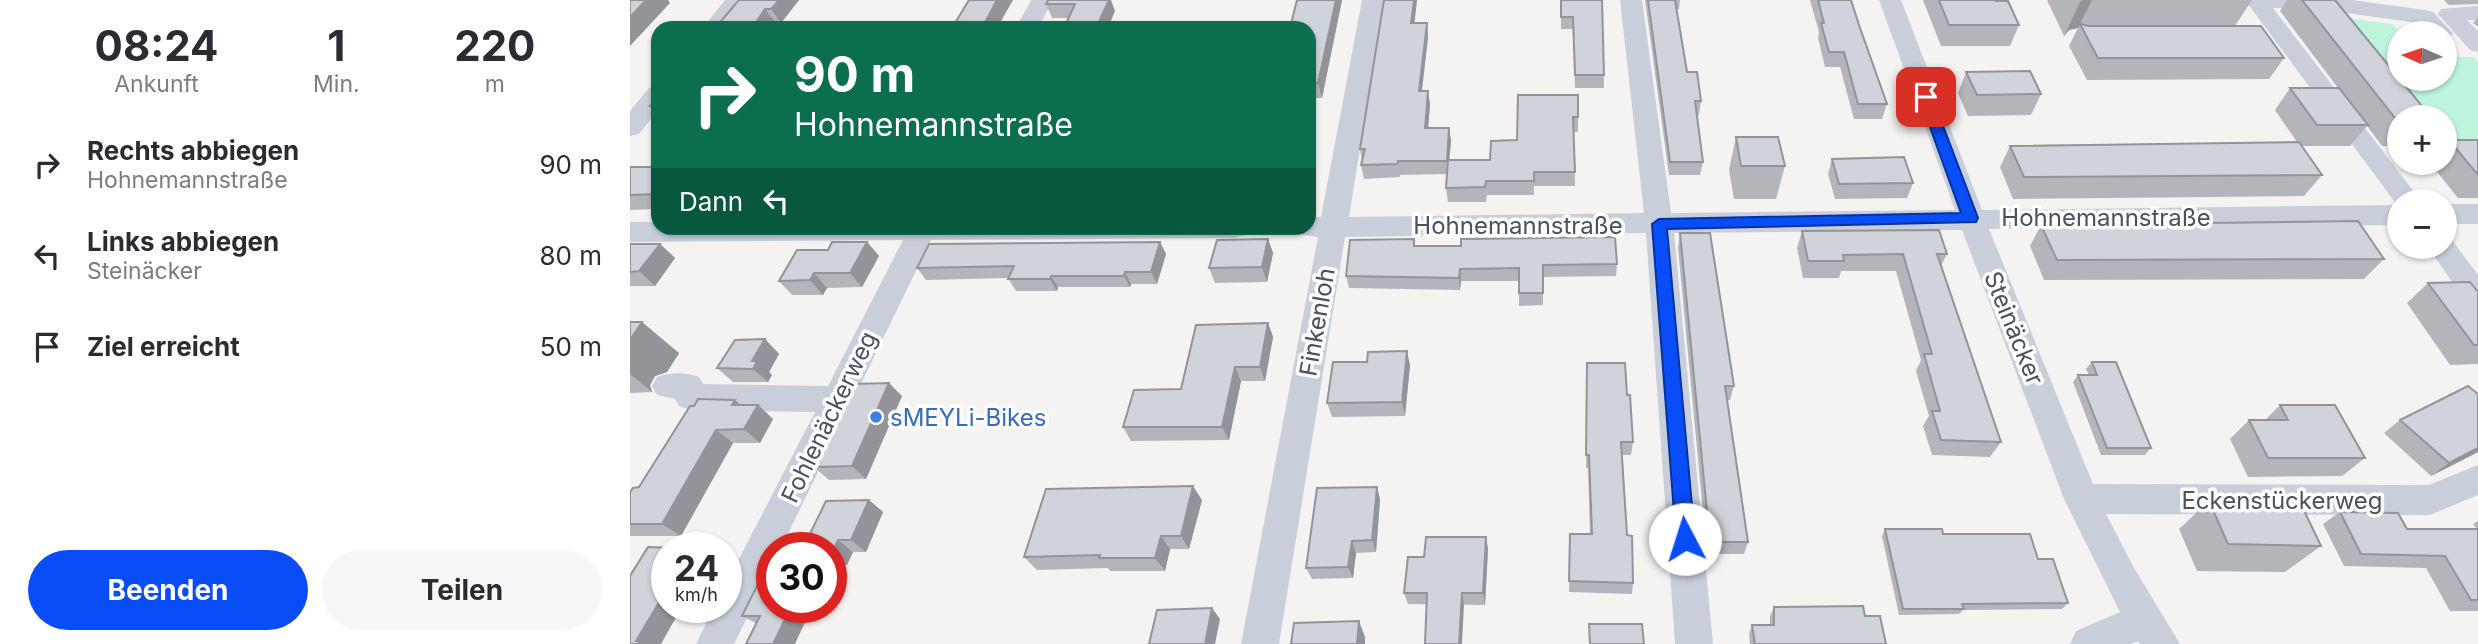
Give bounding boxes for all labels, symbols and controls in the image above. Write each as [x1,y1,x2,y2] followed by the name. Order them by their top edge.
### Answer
[95,20,218,71] text: 08:24
[327,20,345,71] text: 1
[454,20,535,71] text: 220
[2387,21,2457,91] north arrow
[2387,21,2457,259] map controls
[794,45,915,104] text: 90 m
[679,49,770,140] icon: right
[1896,67,1956,127] pin
[114,70,199,98] text: Ankunft
[313,70,360,98] text: Min.
[485,70,505,98] text: m
[1907,78,1945,116] icon: arrive
[794,105,1073,144] text: Hohnemannstraße
[2387,105,2457,175] button: +
[87,135,299,166] text: Rechts abbiegen
[28,146,66,184] icon: right
[539,149,602,180] text: 90 m
[87,166,288,194] text: Hohnemannstraße
[757,182,795,220] icon: left
[679,186,743,217] text: Dann
[2387,189,2457,259] button: −
[2001,203,2211,232] street label: Hohnemannstraße
[1413,211,1623,240] street label: Hohnemannstraße
[87,226,279,257] text: Links abbiegen
[28,237,66,275] icon: left
[539,240,602,271] text: 80 m
[87,257,202,285] text: Steinäcker
[1293,266,1341,378] street label: Finkenloh
[1978,267,2050,389] street label: Steinäcker
[775,327,883,507] street label: Fohlenäckerweg
[28,328,66,366] icon: arrive
[87,331,240,362] text: Ziel erreicht
[540,331,602,362] text: 50 m
[890,403,1046,432] place label: sMEYLi-Bikes
[868,409,884,425] marker: sMEYLi-Bikes
[2181,486,2383,515] street label: Eckenstückerweg
[1648,502,1722,576] position arrow
[756,532,847,623] speed limit sign: 30
[674,547,719,589] text: 24
[28,550,308,630] button: Beenden
[322,550,602,630] button: Teilen
[675,584,718,605] text: km/h

